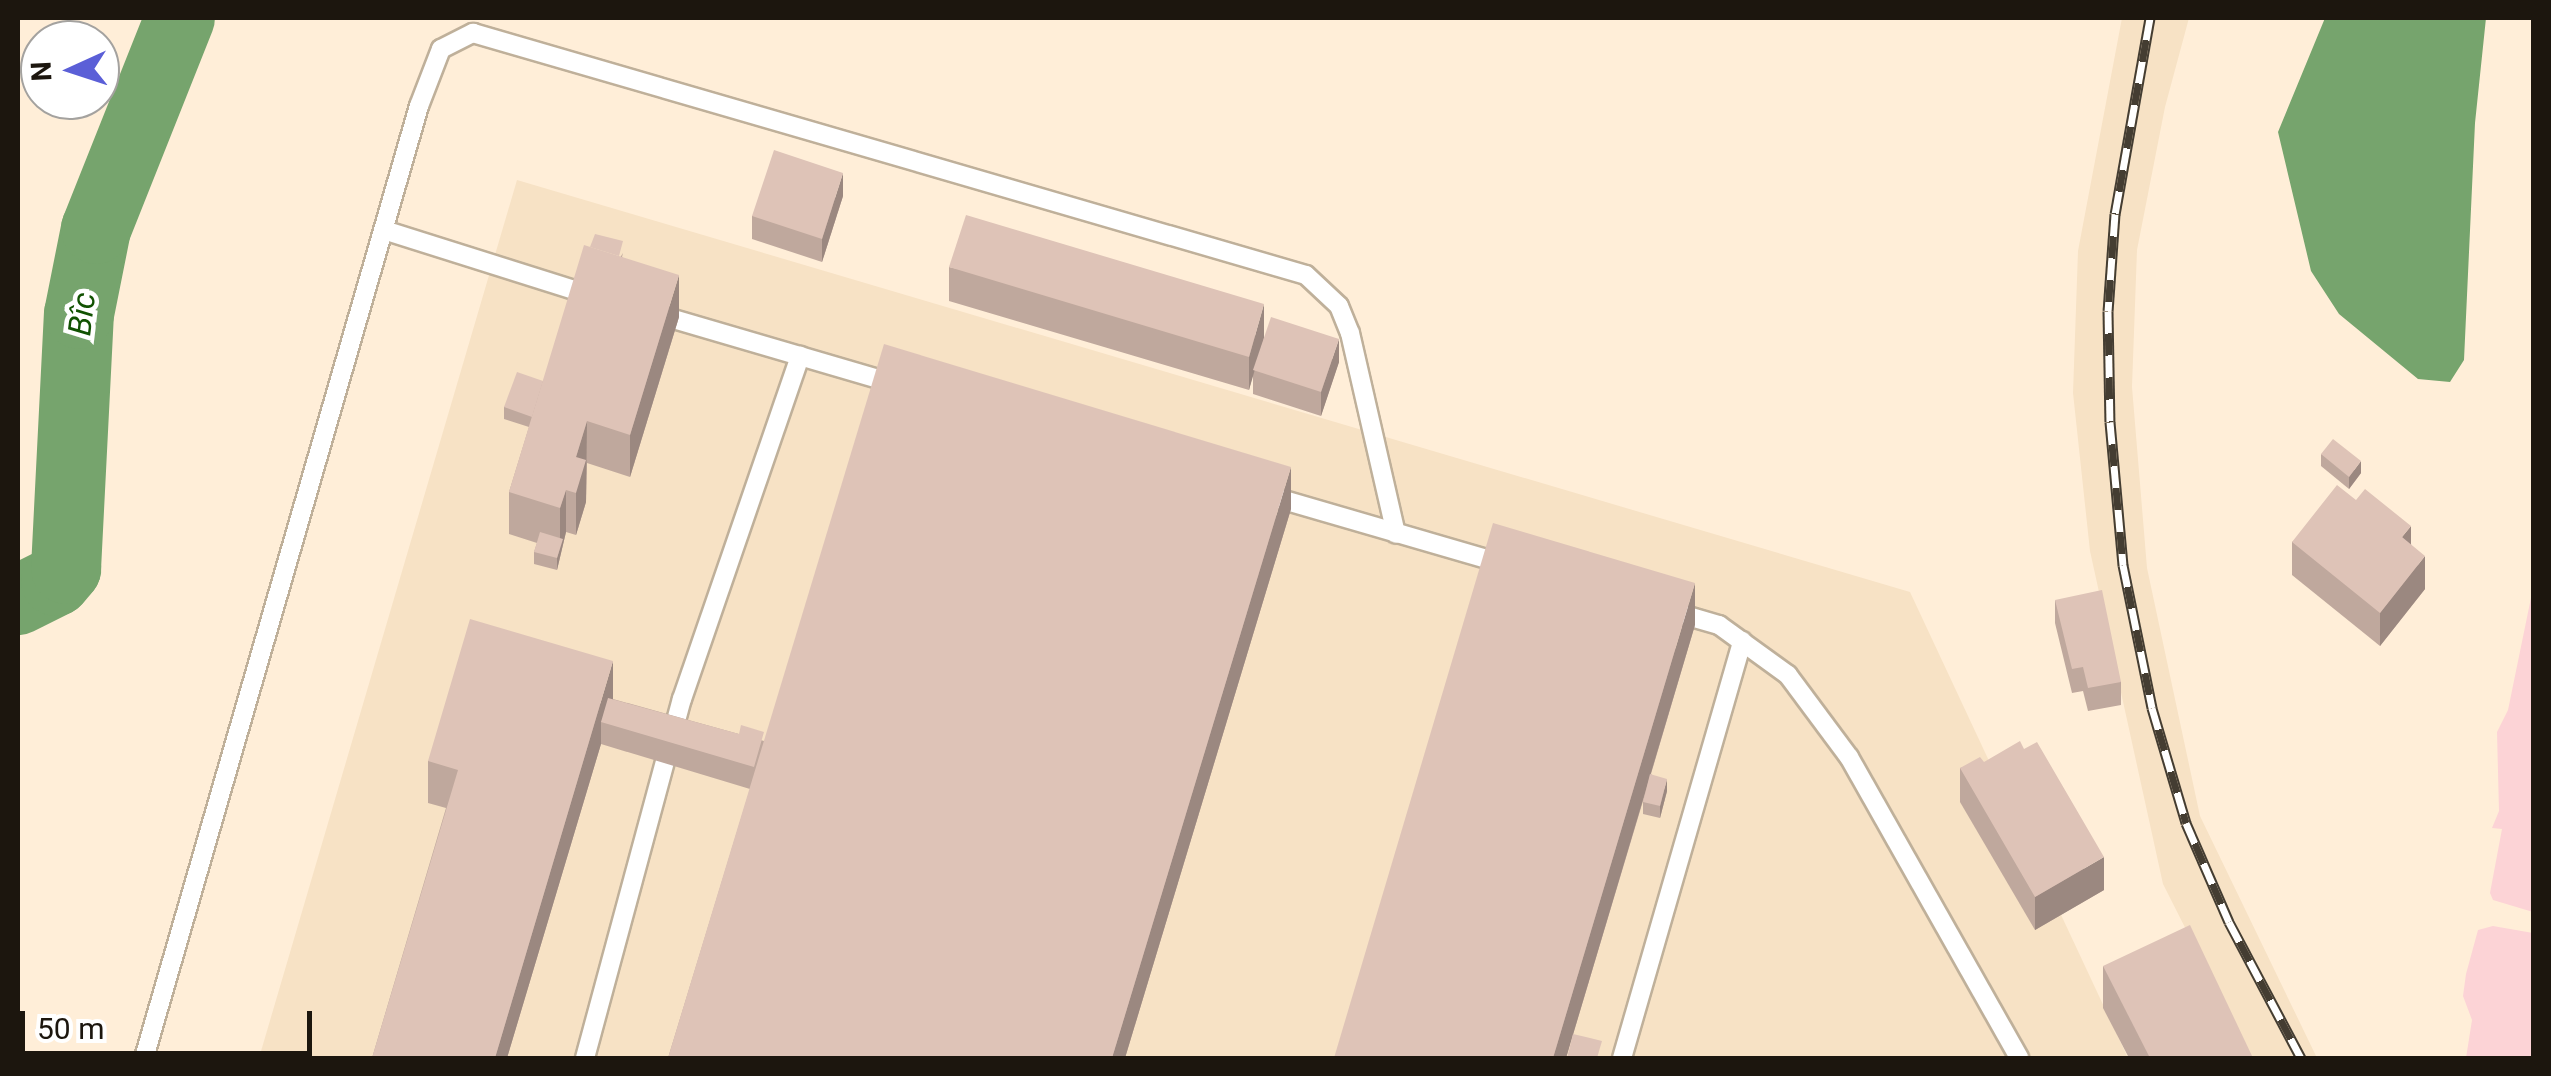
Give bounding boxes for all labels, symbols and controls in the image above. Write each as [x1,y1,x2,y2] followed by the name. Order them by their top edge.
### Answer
[20,20,120,120] north arrow
[25,61,59,82] text: N
[60,290,104,338] water label: Bîc
[25,991,318,1053] scale bar
[37,1011,104,1046] text: 50 m

